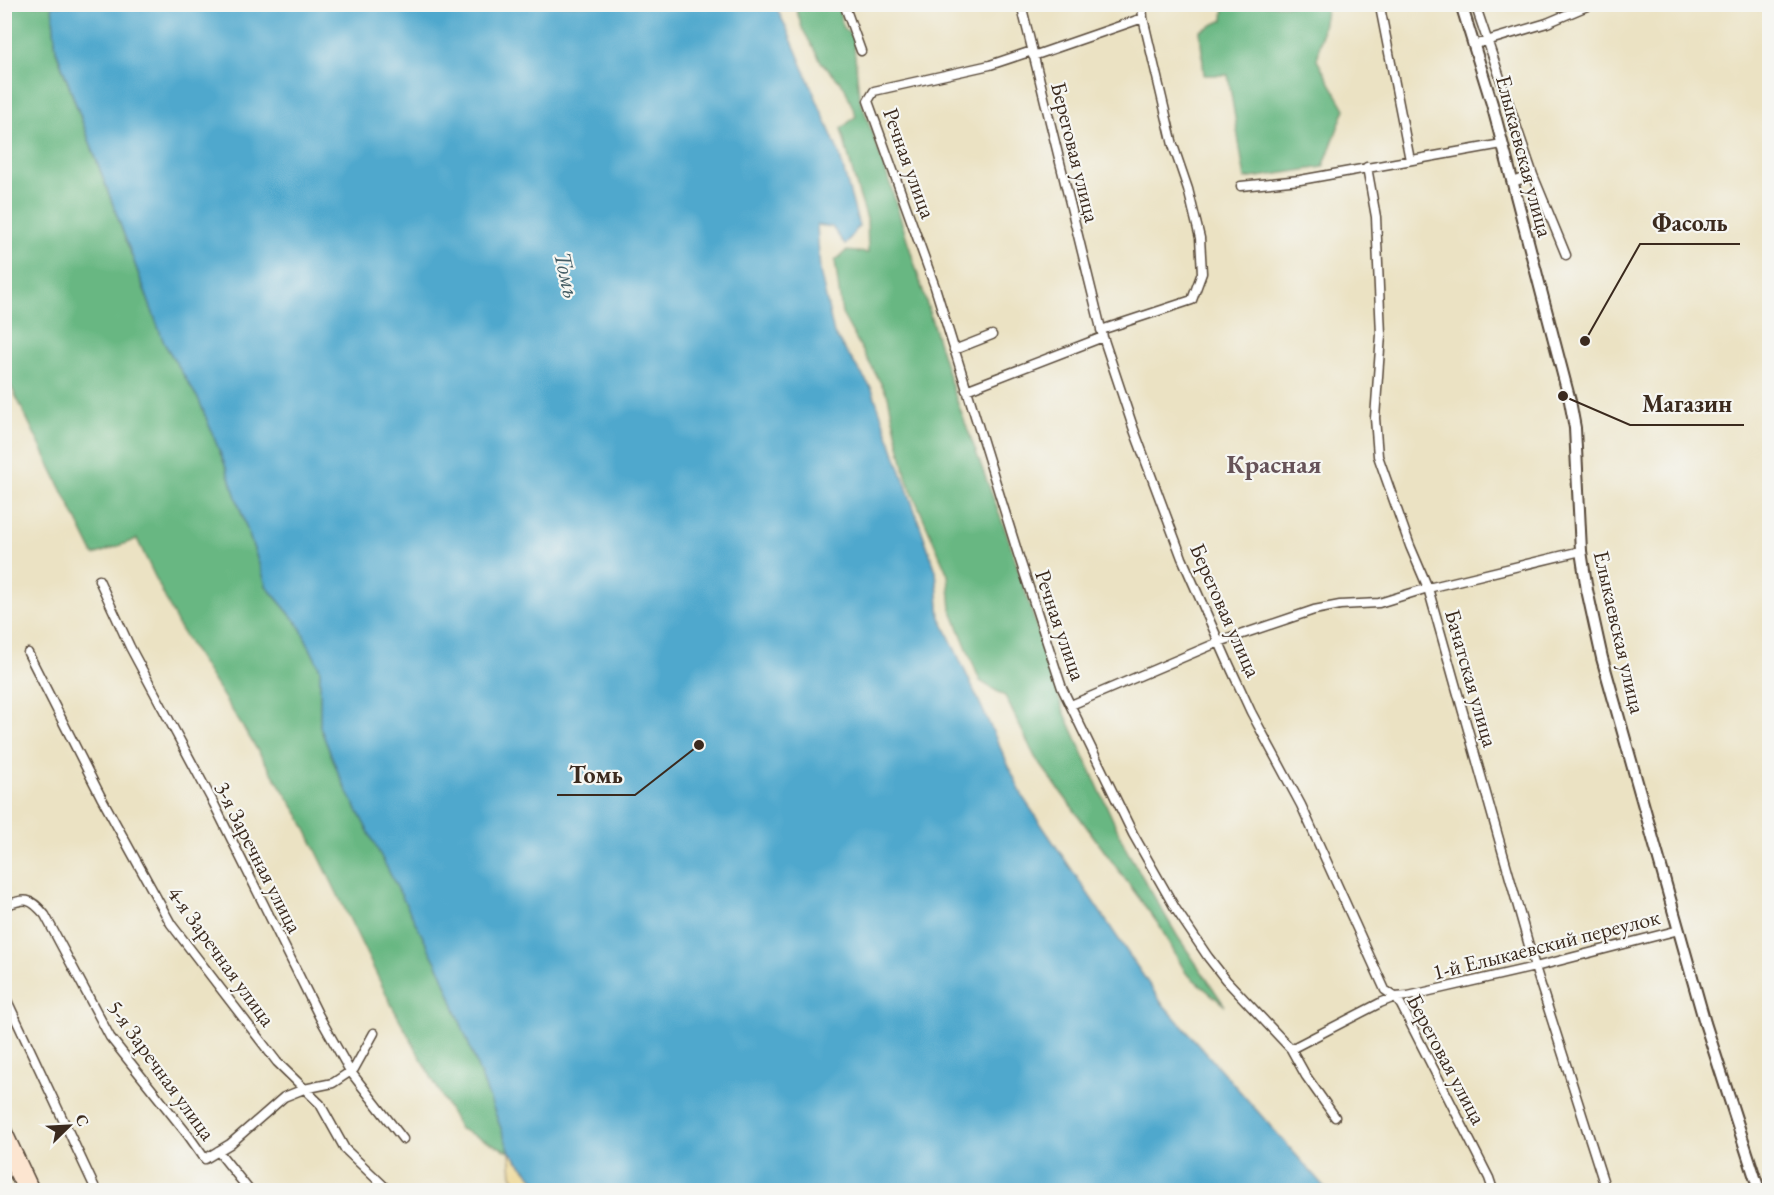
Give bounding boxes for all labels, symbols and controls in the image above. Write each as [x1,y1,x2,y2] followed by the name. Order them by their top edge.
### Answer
[1489,72,1560,241] street label: Елыкаевская улица
[1044,79,1107,226] street label: Береговая улица
[876,104,943,223] street label: Речная улица
[1640,202,1740,244] callout: Фасоль
[1652,207,1728,238] text: Фасоль
[547,248,588,301] water label: Томь
[1630,383,1744,425] callout: Магазин
[1642,388,1732,419] text: Магазин
[1227,447,1322,481] district label: Красная
[1183,539,1268,682] street label: Береговая улица
[1587,548,1652,717] street label: Елыкаевская улица
[1028,566,1093,685] street label: Речная улица
[1438,606,1505,751] street label: Бачатская улица
[557,753,635,795] callout: Томь
[569,759,623,790] text: Томь
[208,776,309,938] street label: 3-я Заречная улица
[161,880,282,1032] street label: 4-я Заречная улица
[1429,902,1663,987] street label: 1-й Елыкаевский переулок
[1400,989,1493,1130] street label: Береговая улица
[101,994,222,1146] street label: 5-я Заречная улица
[39,1096,99,1156] north arrow
[70,1111,94,1130] text: С

